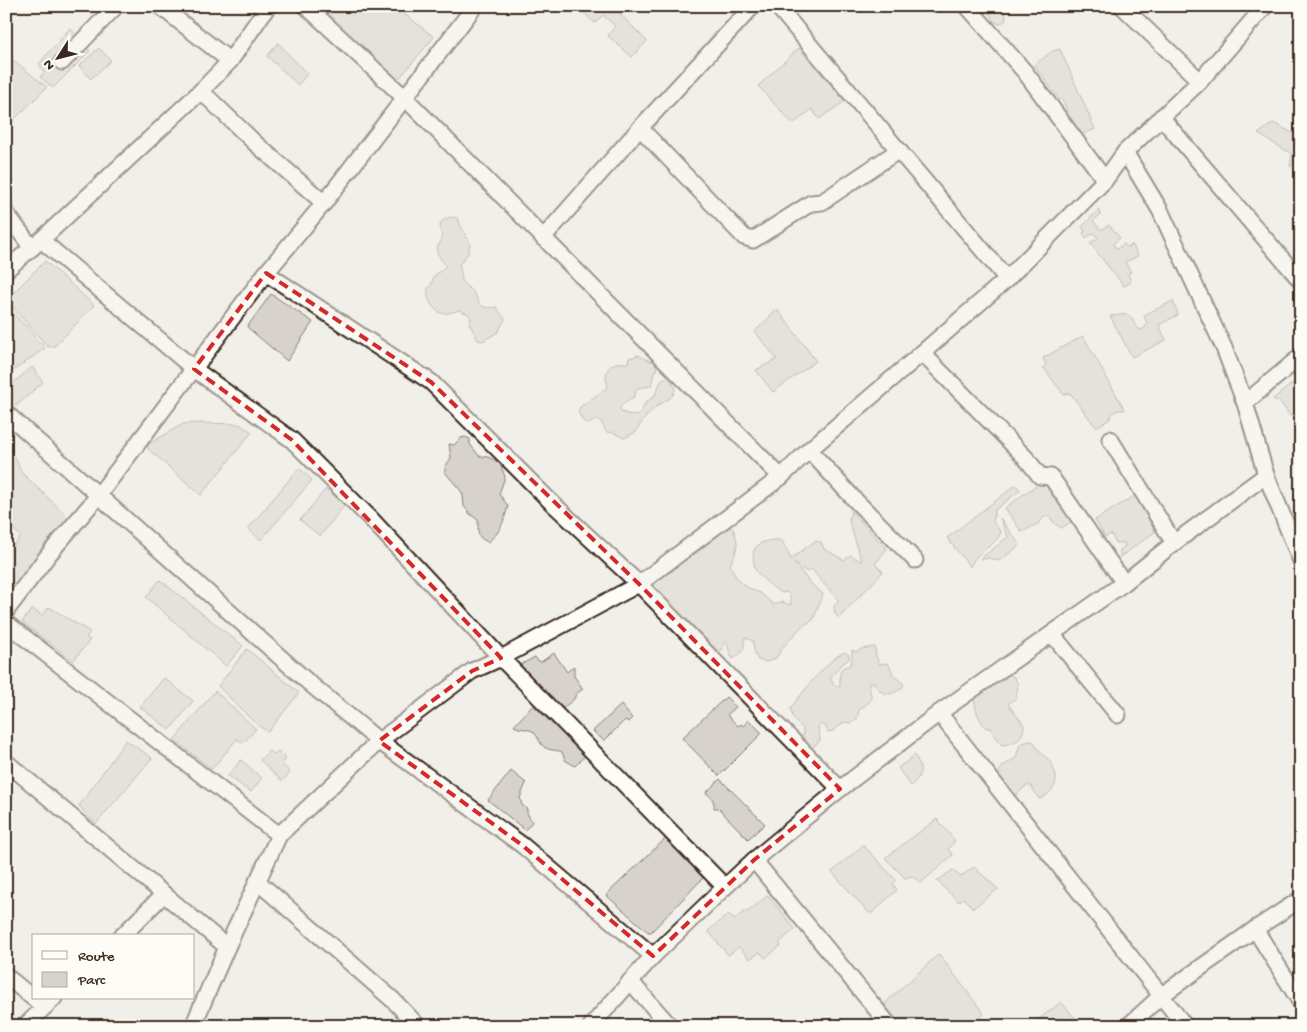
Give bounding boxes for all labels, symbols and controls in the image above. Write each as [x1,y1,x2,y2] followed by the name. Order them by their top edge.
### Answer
[32,32,82,82] north arrow
[40,55,59,73] text: N
[32,934,195,1000] legend
[78,948,115,966] text: Route
[77,972,106,990] text: Parc

